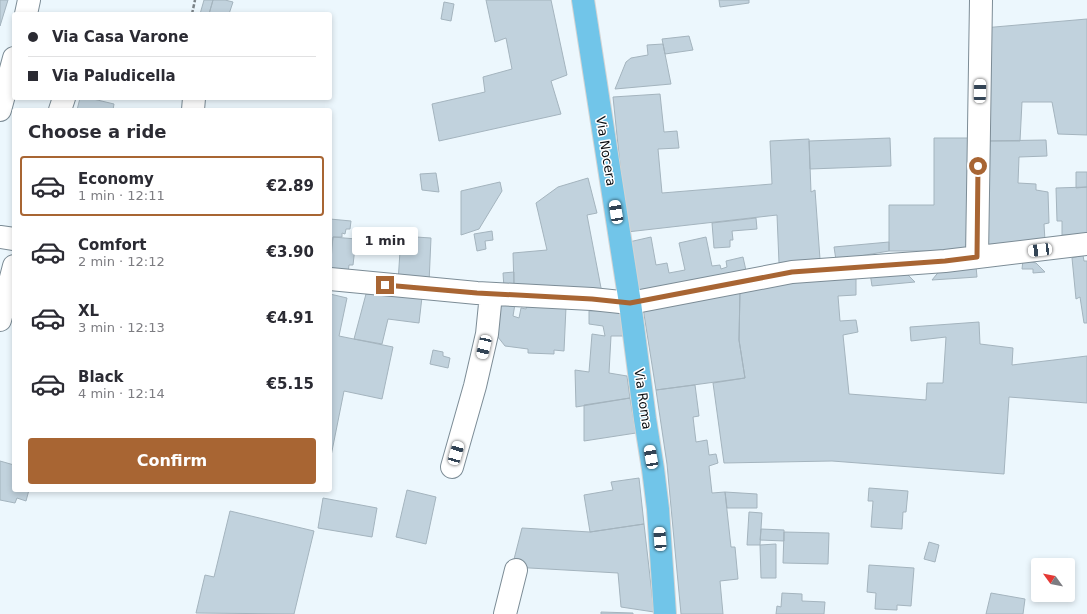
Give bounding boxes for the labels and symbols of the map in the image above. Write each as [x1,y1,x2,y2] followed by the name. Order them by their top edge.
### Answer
[974,79,986,103] car
[593,115,619,187] street label: Via Nocera
[969,157,987,175] route start
[608,199,624,225] car
[352,227,418,255] callout: 1 min
[1027,243,1053,257] car
[376,276,394,294] route end
[475,334,493,360] car
[631,368,655,430] street label: Via Roma
[447,440,465,466] car
[643,444,659,470] car
[653,527,667,551] car
[1031,558,1075,602] north arrow

